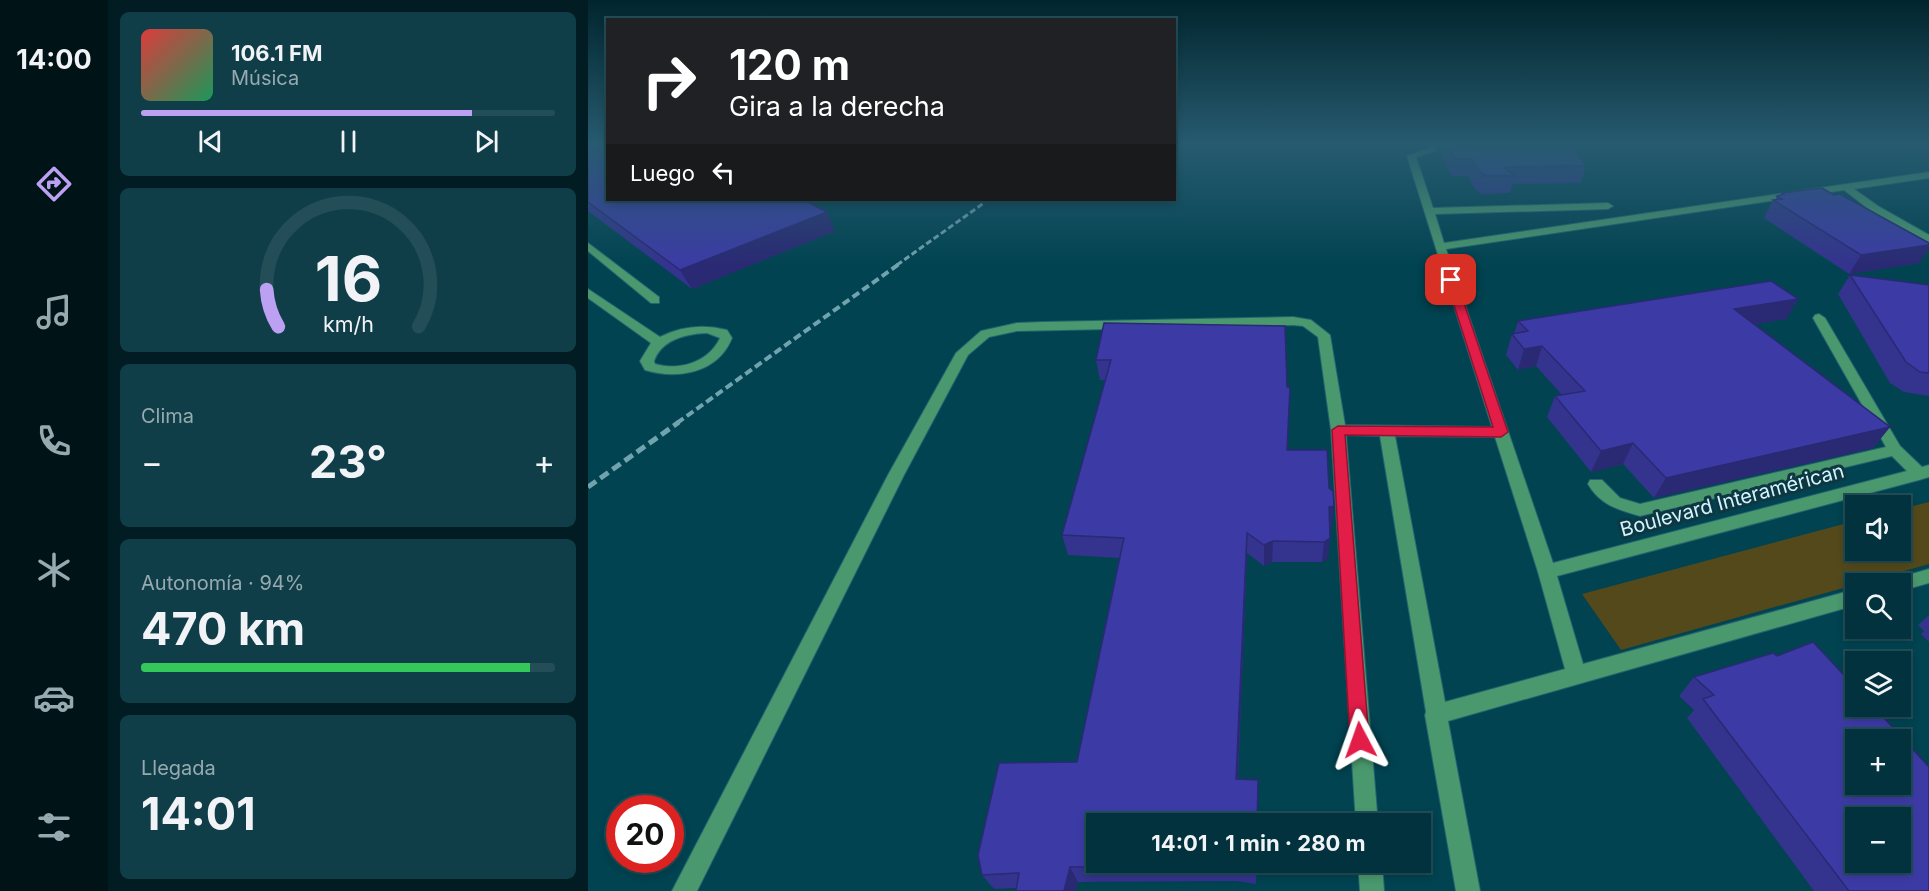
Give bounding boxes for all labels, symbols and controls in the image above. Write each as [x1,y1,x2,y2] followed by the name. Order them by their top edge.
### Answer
[729,39,850,90] text: 120 m
[231,40,322,66] text: 106.1 FM
[630,42,708,120] icon: right
[16,43,92,76] text: 14:00
[231,66,299,90] text: Música
[729,90,945,123] text: Gira a la derecha
[194,125,227,158] icon: previous
[332,125,365,158] icon: pause
[470,125,503,158] icon: next
[707,156,740,189] icon: left
[630,160,695,186] text: Luego
[33,163,75,205] icon: directions
[314,241,382,316] text: 16
[1425,254,1476,305] pin
[1434,263,1467,296] icon: arrive
[33,291,75,333] icon: music
[323,311,373,337] text: km/h
[141,404,194,428] text: Clima
[33,420,75,462] icon: phone
[309,434,387,489] text: 23°
[141,442,163,482] text: −
[533,442,555,482] text: +
[1617,459,1847,541] street label: Boulevard Interamérican
[1845,495,1911,873] map controls
[1845,495,1911,561] button: sound
[33,549,75,591] icon: climate
[141,571,304,595] text: Autonomía · 94%
[1845,573,1911,639] button: search
[141,601,305,656] text: 470 km
[1845,651,1911,717] button: layers
[33,677,75,719] icon: car
[1328,708,1392,772] position arrow
[1845,729,1911,795] button: +
[141,756,216,780] text: Llegada
[141,786,256,841] text: 14:01
[606,795,684,873] speed limit sign: 20
[33,806,75,848] icon: filters
[1845,807,1911,873] button: −
[1151,830,1366,856] text: 14:01 · 1 min · 280 m

